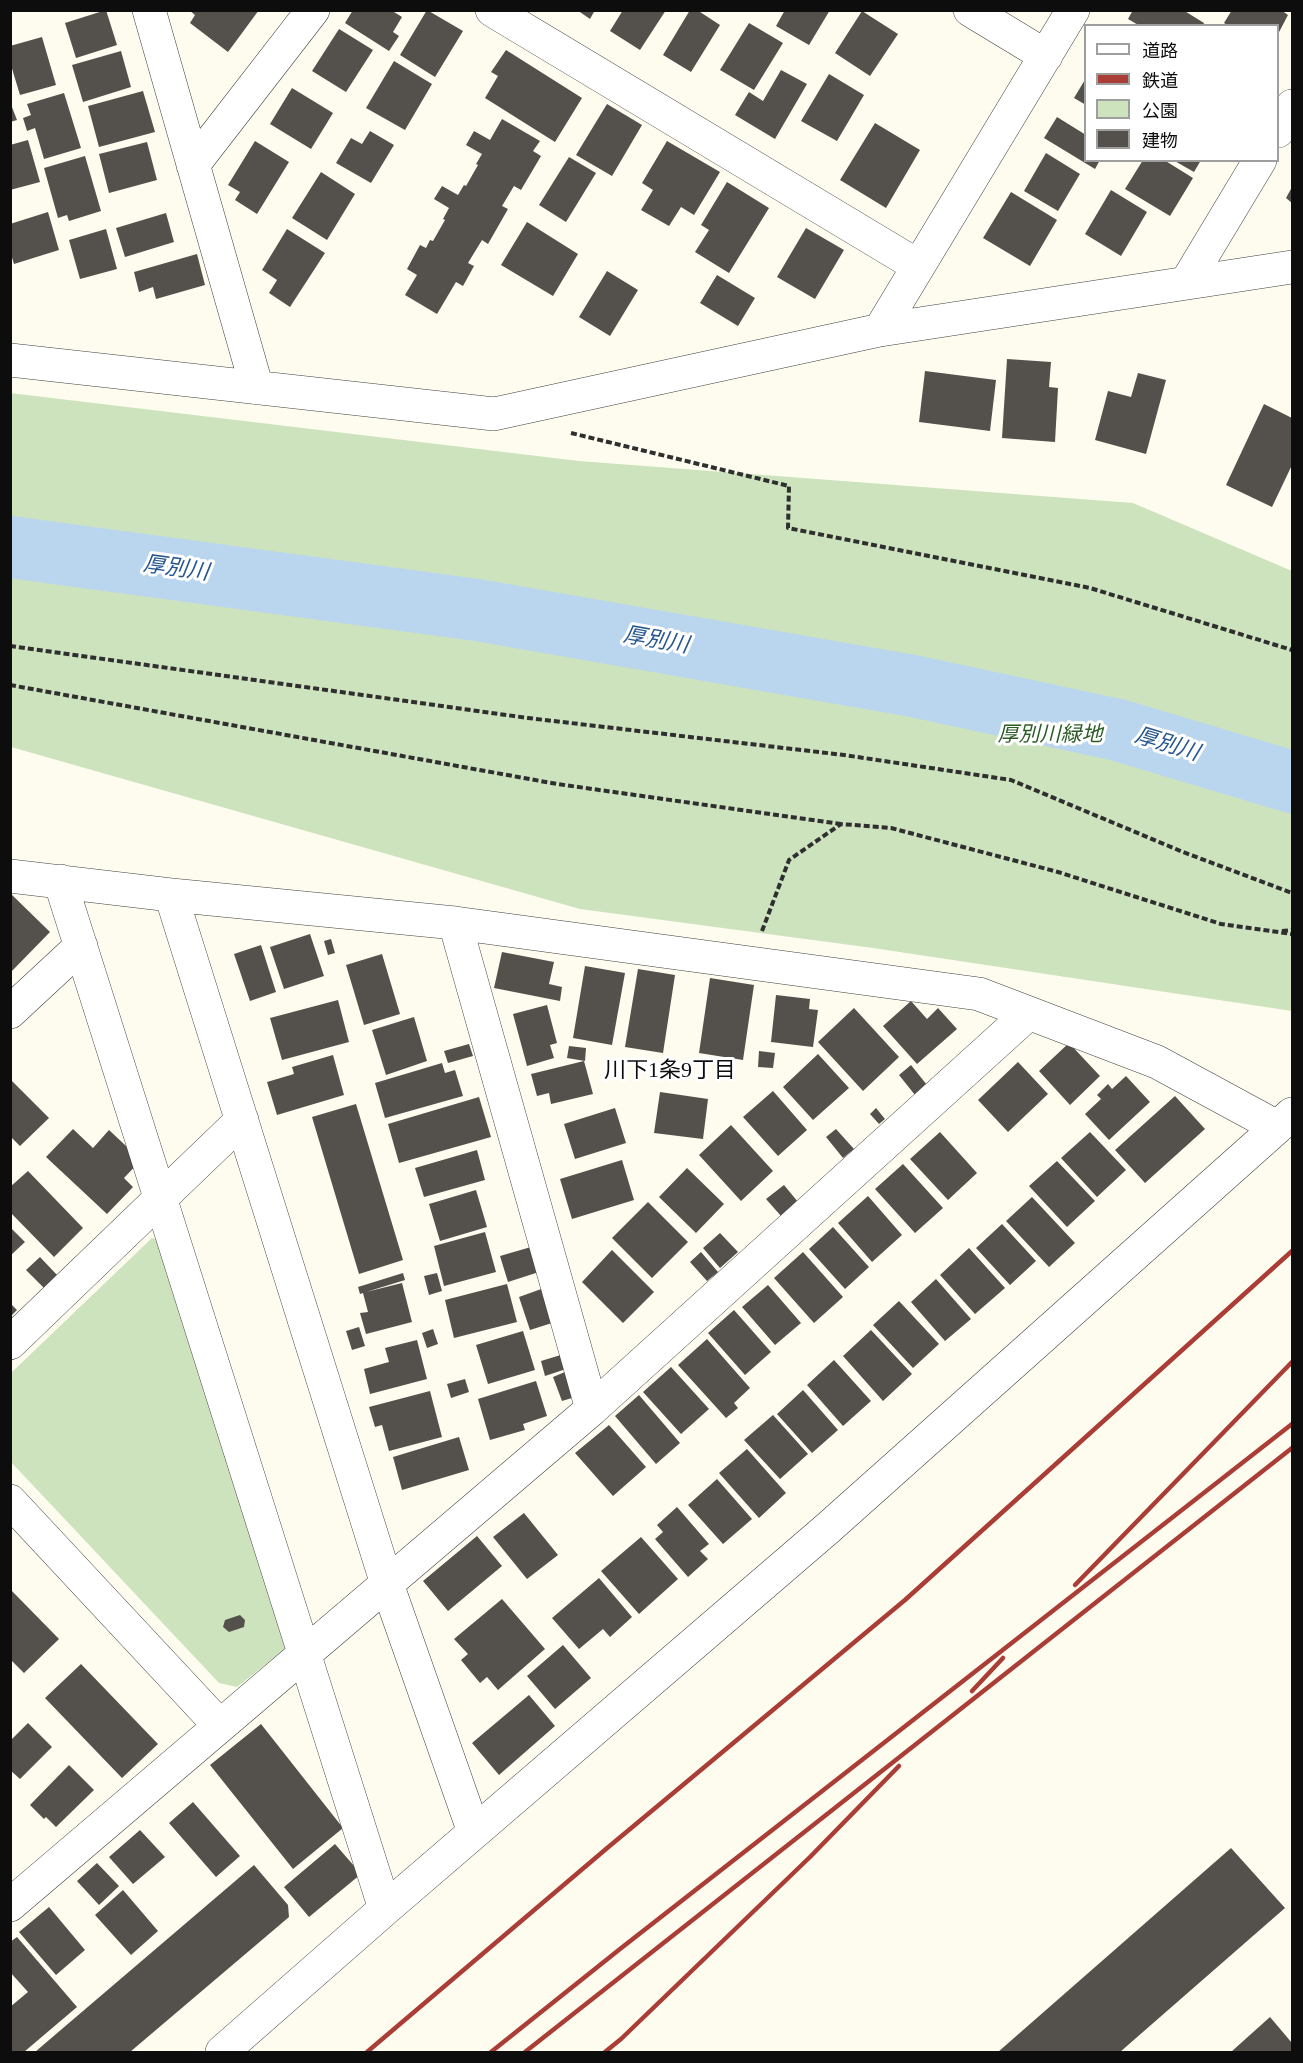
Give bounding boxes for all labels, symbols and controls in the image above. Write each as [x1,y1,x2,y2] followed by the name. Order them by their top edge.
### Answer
[1084,24,1279,162] legend
[1142,41,1178,61] text: 道路
[1142,71,1178,91] text: 鉄道
[1142,101,1178,121] text: 公園
[1142,131,1178,151] text: 建物
[141,551,211,587] water label: 厚別川
[621,622,691,660] water label: 厚別川
[998,722,1102,748] park label: 厚別川緑地
[1132,723,1202,767] water label: 厚別川
[604,1058,736,1084] district label: 川下1条9丁目

